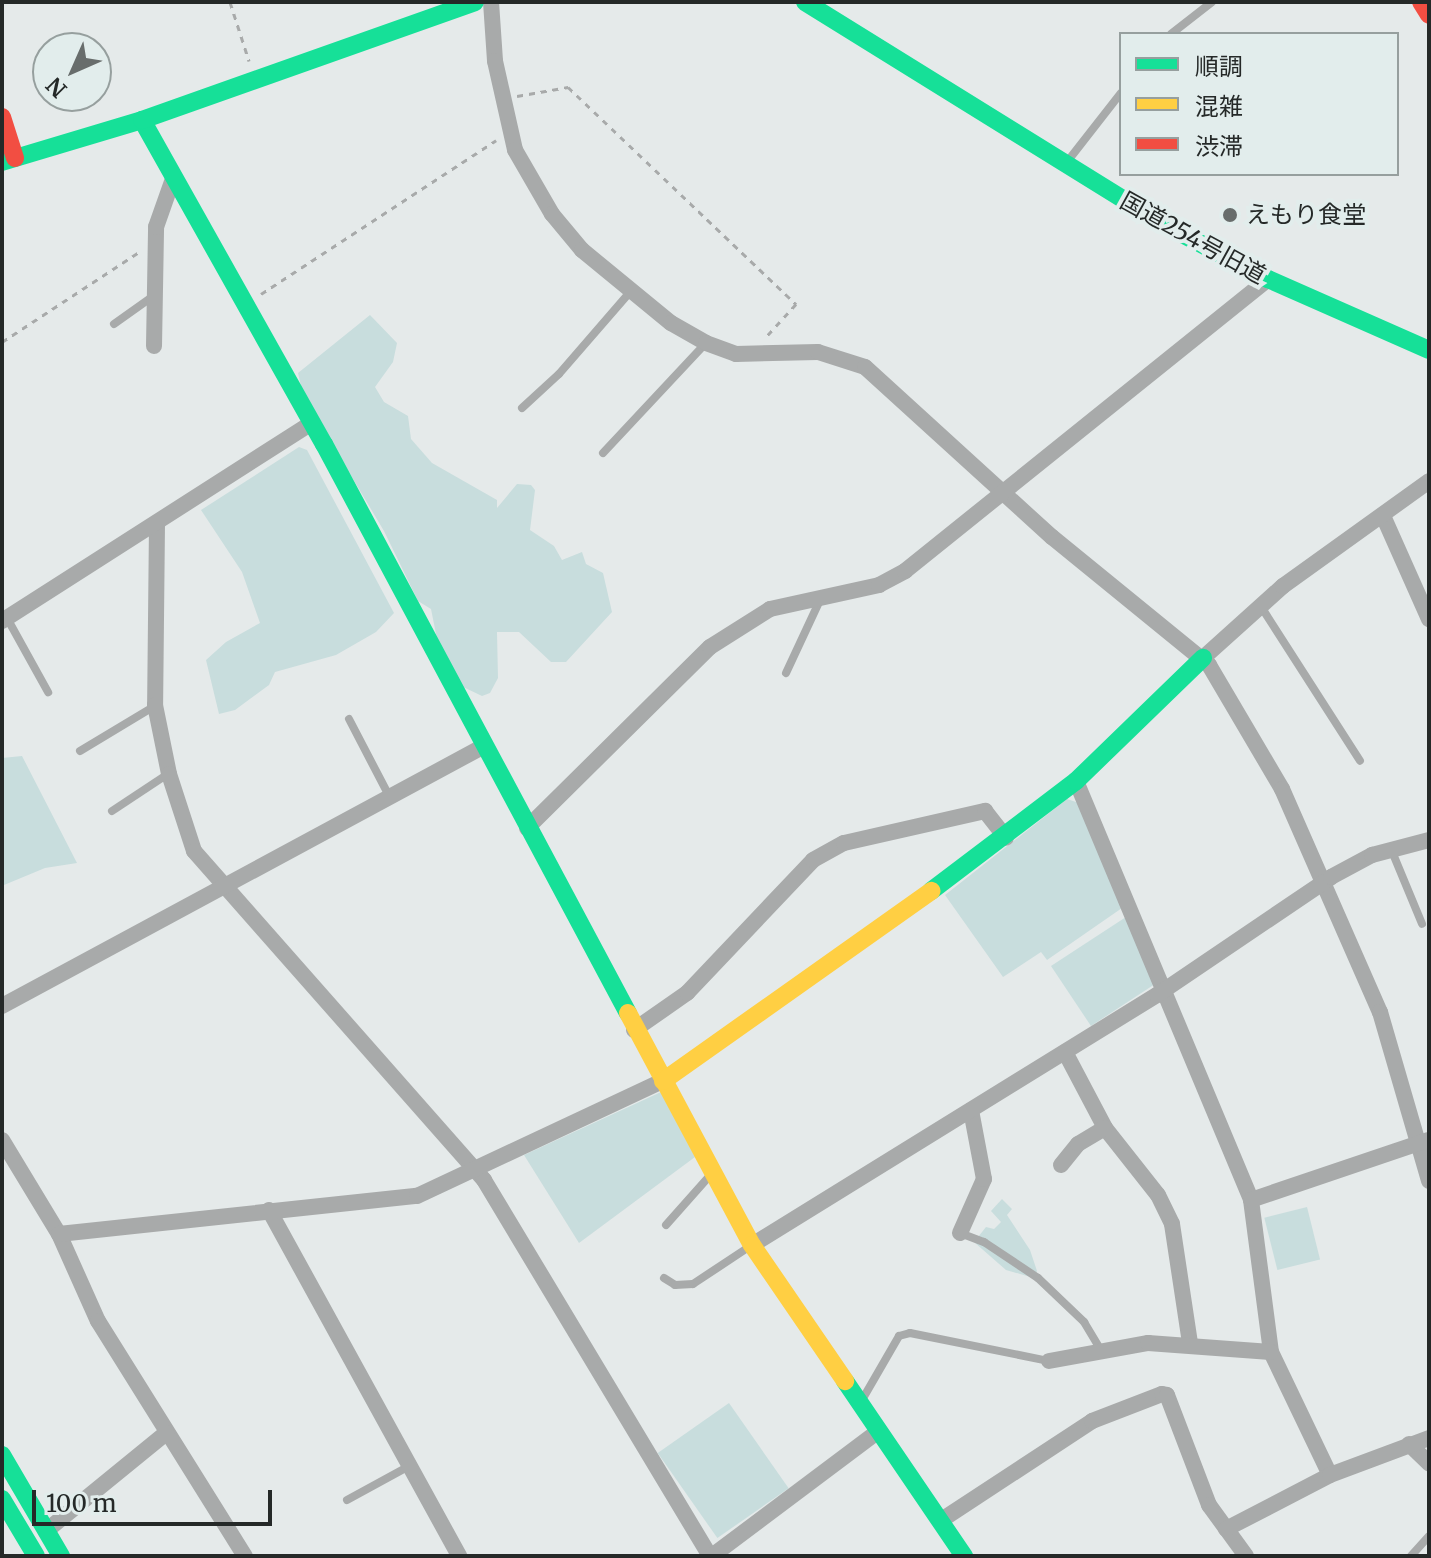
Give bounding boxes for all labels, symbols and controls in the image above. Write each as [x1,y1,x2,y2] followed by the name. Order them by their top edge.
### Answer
[32,32,112,112] north arrow
[1119,32,1399,176] legend
[1195,51,1243,82] text: 順調
[40,72,72,104] text: N
[1195,91,1243,122] text: 混雑
[1195,131,1243,162] text: 渋滞
[1115,186,1271,290] street label: 国道254号旧道
[1246,201,1366,229] place label: えもり食堂
[1221,206,1239,224] marker: えもり食堂
[36,1474,276,1524] scale bar
[46,1488,116,1519] text: 100 m

